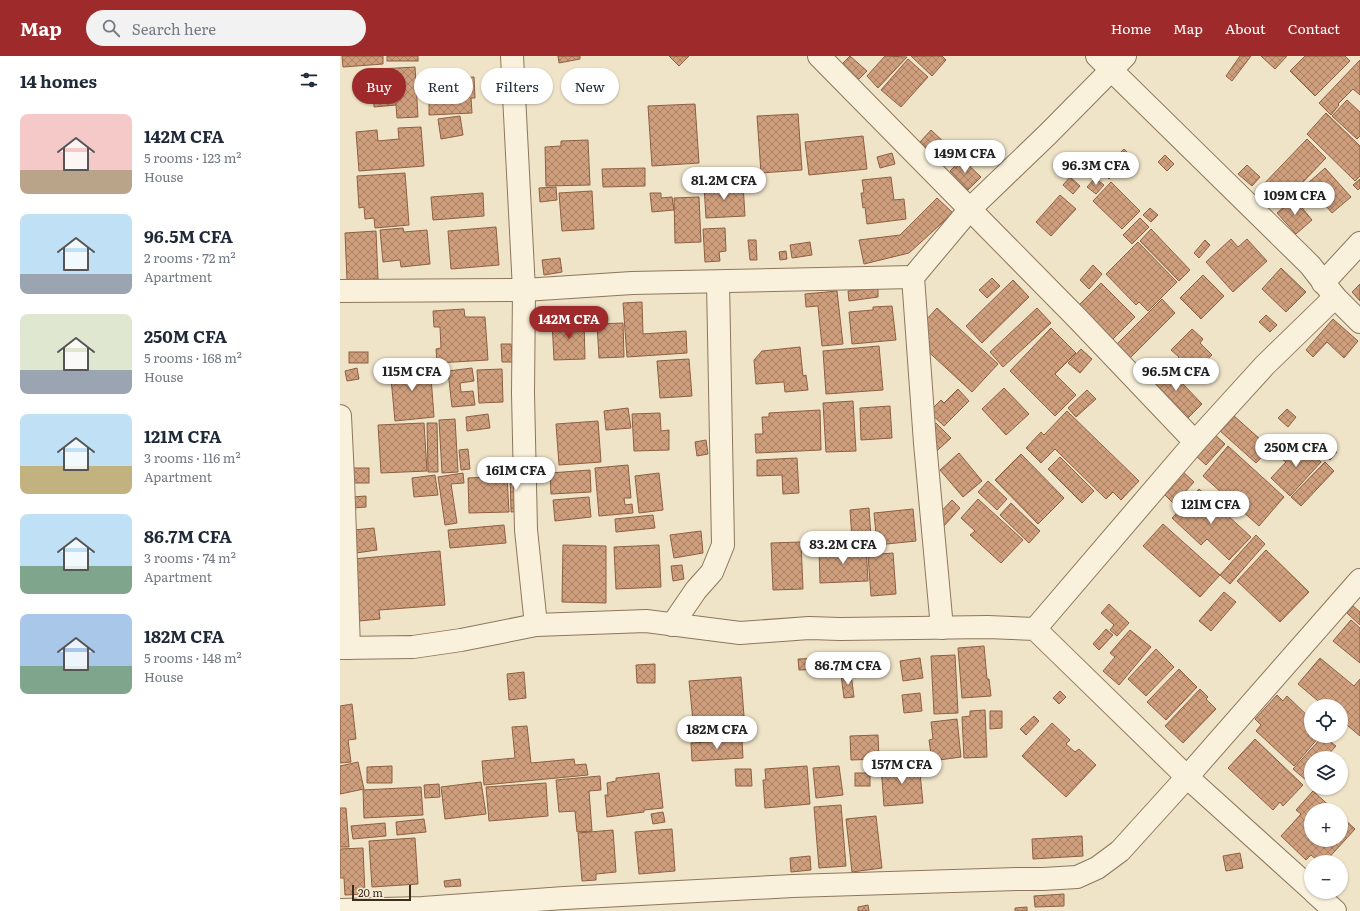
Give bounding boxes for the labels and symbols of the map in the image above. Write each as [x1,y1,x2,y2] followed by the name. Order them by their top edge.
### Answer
[924,140,1006,174] pin: 149M CFA
[1050,152,1142,186] pin: 96.3M CFA
[678,167,770,201] pin: 81.2M CFA
[1254,182,1336,216] pin: 109M CFA
[528,306,610,340] pin: 142M CFA
[371,358,453,392] pin: 115M CFA
[1130,358,1222,392] pin: 96.5M CFA
[1255,434,1337,468] pin: 250M CFA
[475,457,557,491] pin: 161M CFA
[1170,491,1252,525] pin: 121M CFA
[797,531,889,565] pin: 83.2M CFA
[802,652,894,686] pin: 86.7M CFA
[676,716,758,750] pin: 182M CFA
[861,751,943,785] pin: 157M CFA
[352,883,411,902] scale bar

